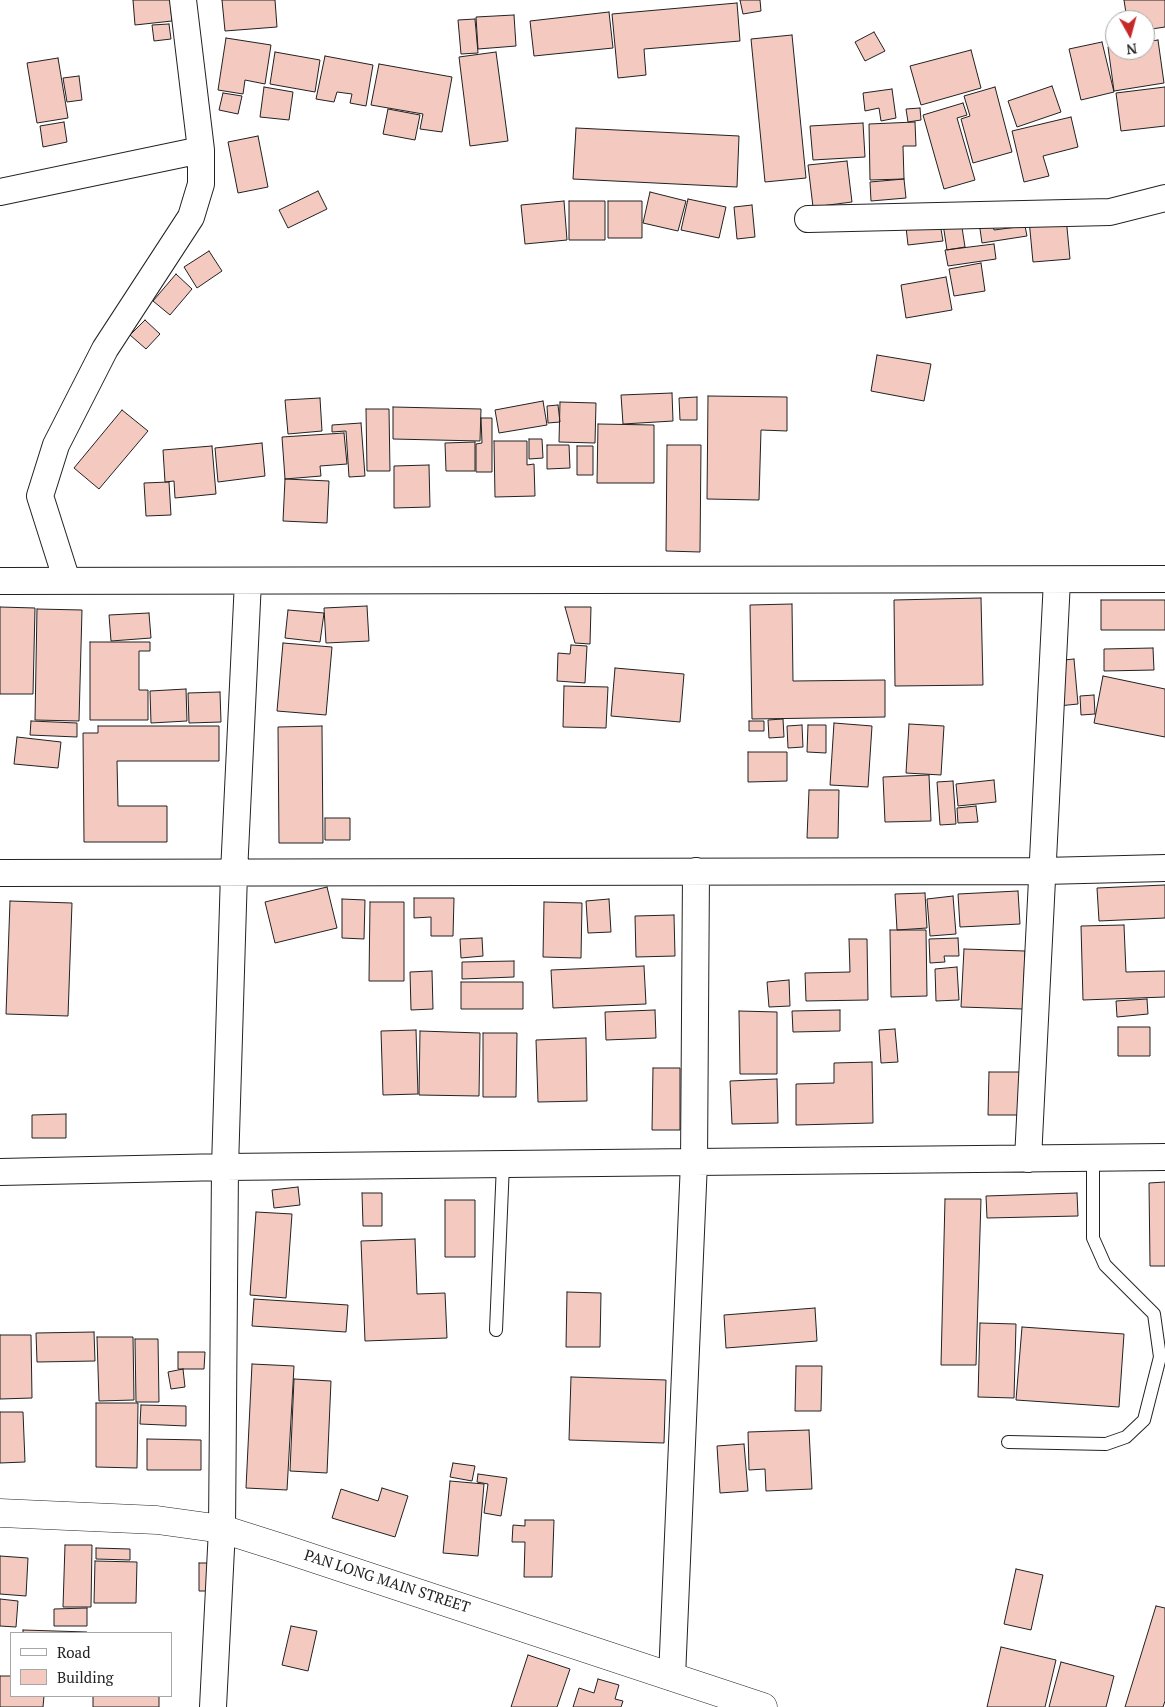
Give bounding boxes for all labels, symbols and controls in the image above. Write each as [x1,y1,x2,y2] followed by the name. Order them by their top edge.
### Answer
[1105,10,1155,60] north arrow
[1125,39,1138,59] text: N
[302,1547,472,1617] street label: PAN LONG MAIN STREET
[10,1632,172,1697] legend
[57,1642,90,1662] text: Road
[57,1667,114,1687] text: Building

